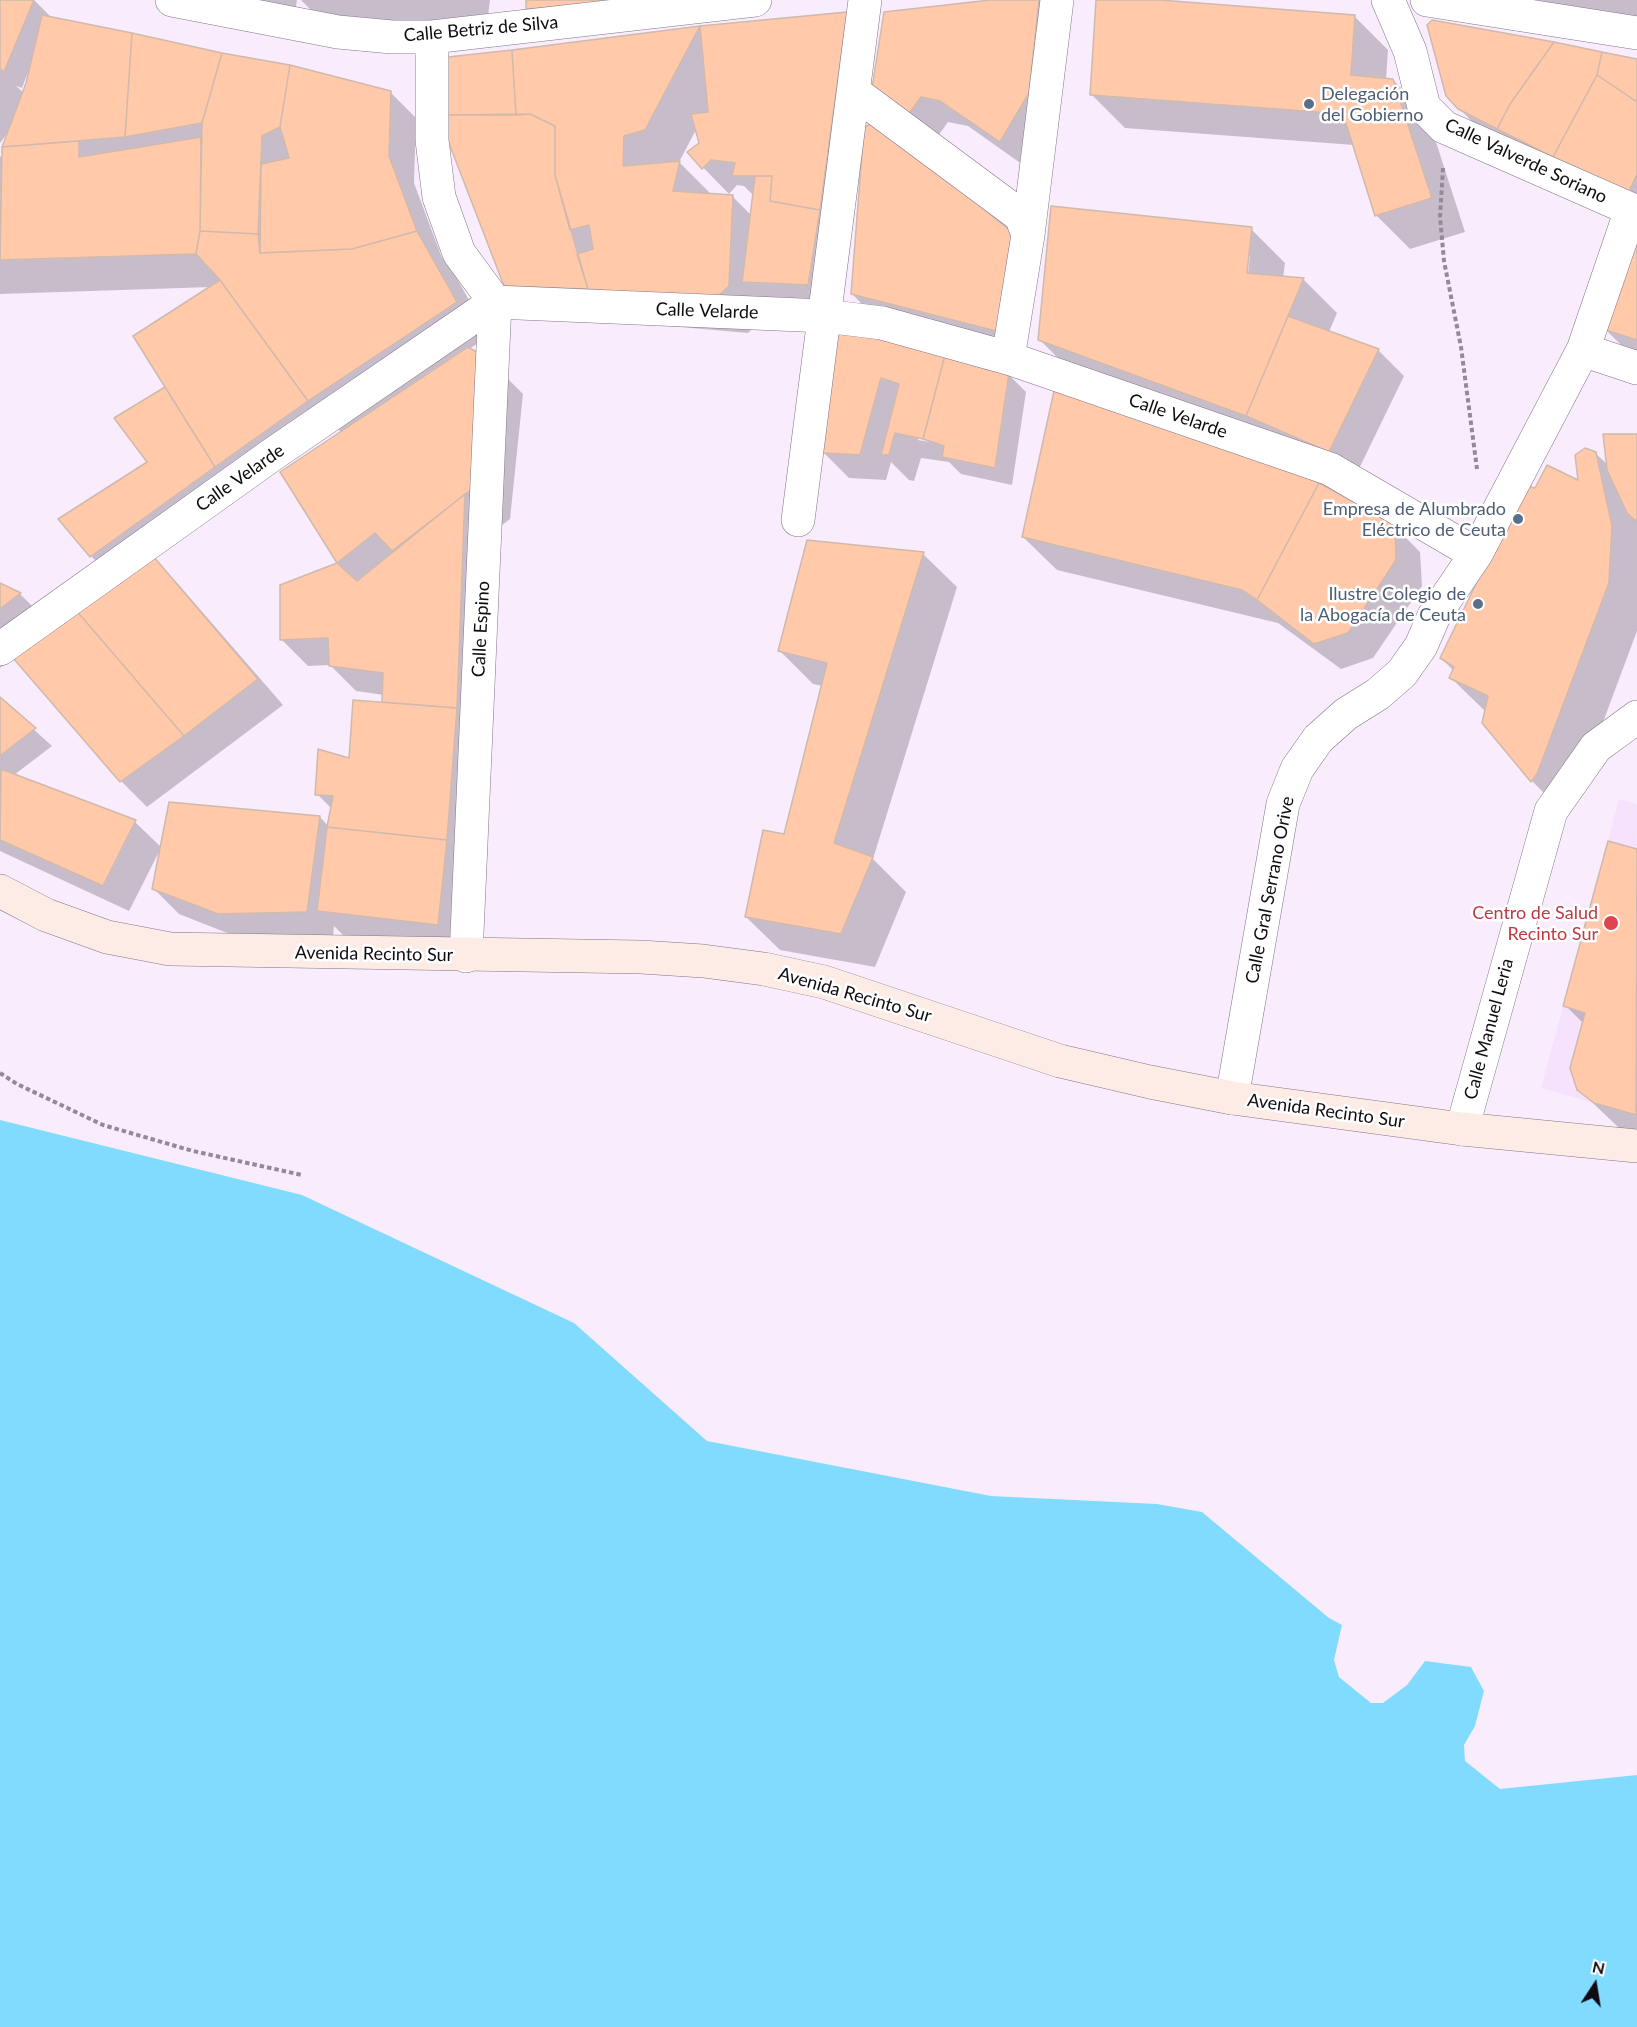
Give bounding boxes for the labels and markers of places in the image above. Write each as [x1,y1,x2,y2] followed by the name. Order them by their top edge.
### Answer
[1321,83,1423,125] place label: Delegación del Gobierno
[1302,97,1316,111] marker: Delegación del Gobierno
[1323,498,1506,540] place label: Empresa de Alumbrado Eléctrico de Ceuta
[1511,512,1525,526] marker: Empresa de Alumbrado Eléctrico de Ceuta
[1300,583,1466,626] place label: Ilustre Colegio de la Abogacía de Ceuta
[1471,597,1485,611] marker: Ilustre Colegio de la Abogacía de Ceuta
[1472,902,1598,944] place label: Centro de Salud Recinto Sur
[1602,914,1620,932] marker: Centro de Salud Recinto Sur

